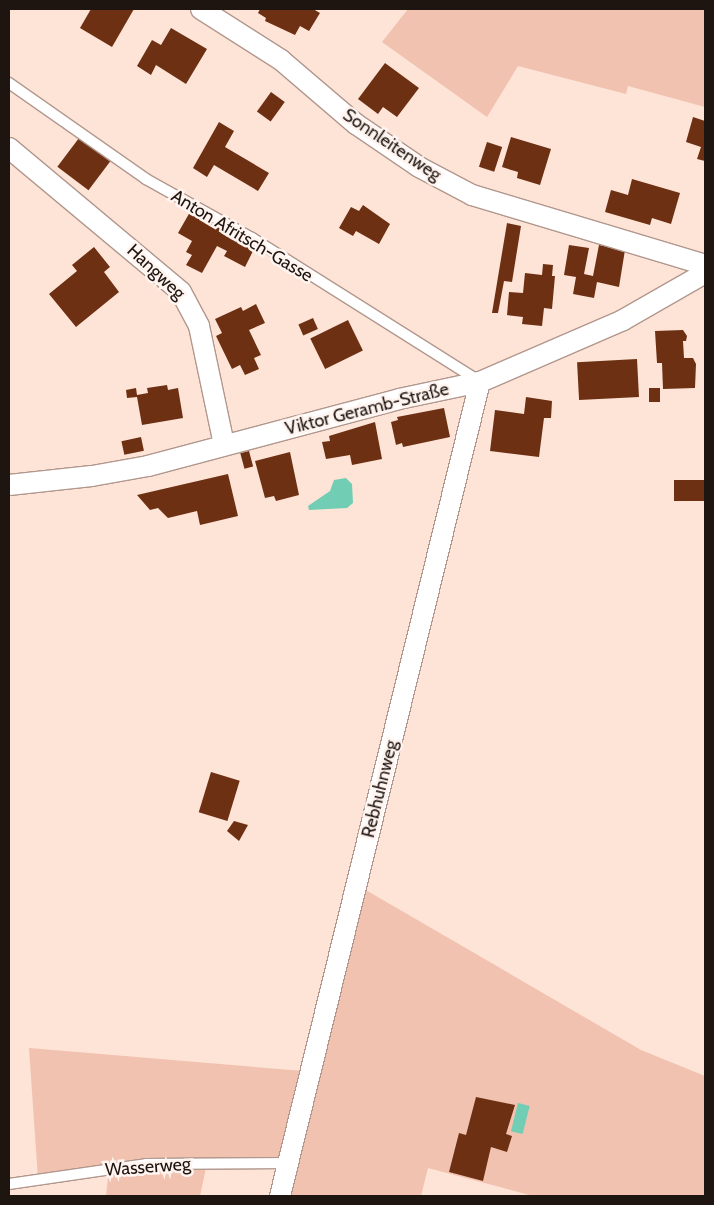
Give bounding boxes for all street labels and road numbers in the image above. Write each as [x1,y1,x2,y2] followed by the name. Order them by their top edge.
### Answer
[339,104,445,186] street label: Sonnleitenweg
[167,185,317,287] street label: Anton Afritsch-Gasse
[123,240,189,304] street label: Hangweg
[283,378,451,440] street label: Viktor Geramb-Straße
[357,738,403,840] street label: Rebhuhnweg
[104,1153,192,1181] street label: Wasserweg

